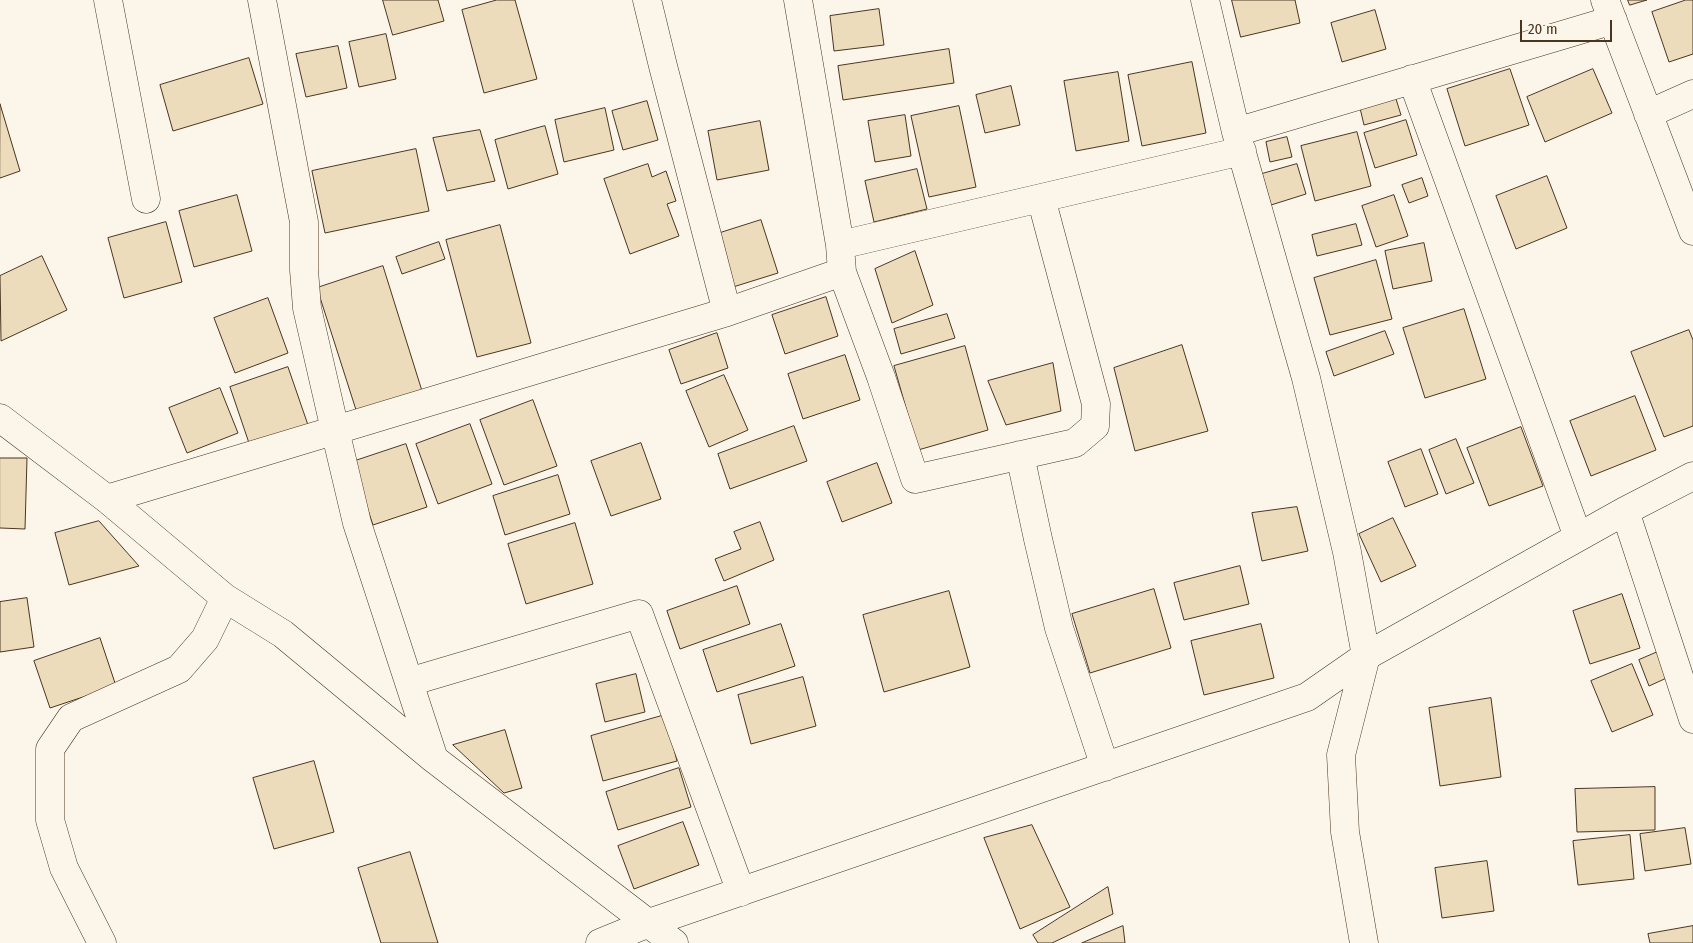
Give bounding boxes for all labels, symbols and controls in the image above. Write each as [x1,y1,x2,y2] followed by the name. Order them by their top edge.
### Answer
[1523,10,1616,42] scale bar
[1528,20,1558,38] text: 20 m

